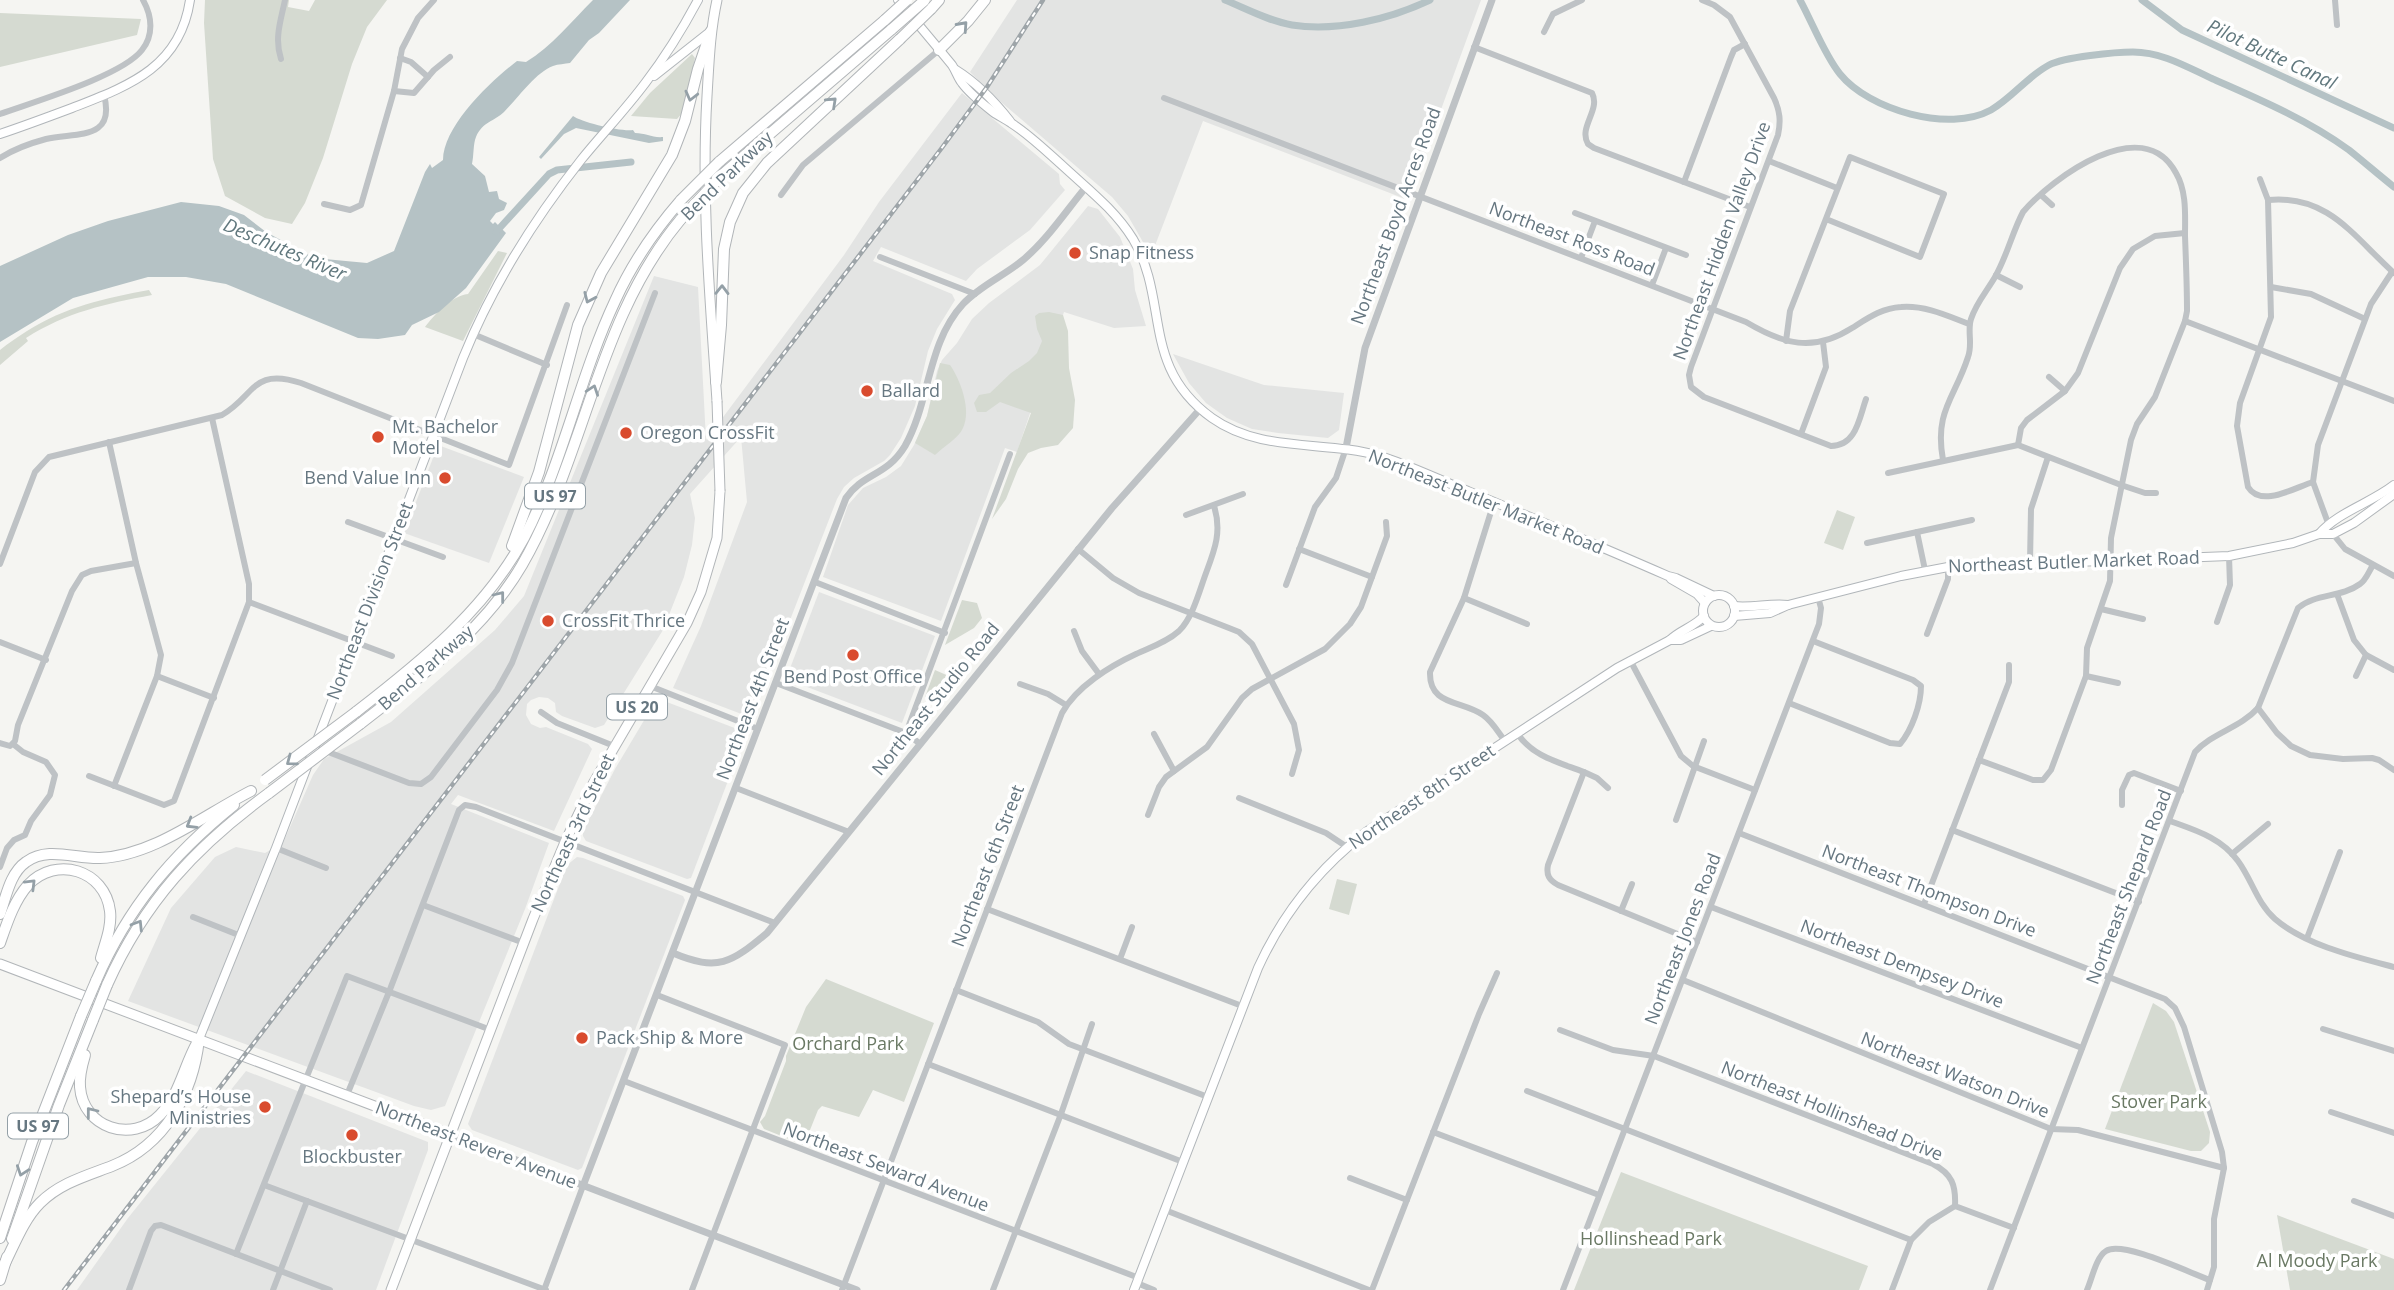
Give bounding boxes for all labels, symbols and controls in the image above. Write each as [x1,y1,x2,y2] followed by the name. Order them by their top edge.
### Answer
[2203,13,2342,96] water label: Pilot Butte Canal
[955,21,967,34] one-way arrow
[685,90,699,102] one-way arrow
[824,98,837,110] one-way arrow
[1344,104,1446,328] street label: Northeast Boyd Acres Road
[1667,118,1775,363] street label: Northeast Hidden Valley Drive
[675,125,778,225] street label: Bend Parkway
[1486,195,1659,281] street label: Northeast Ross Road
[220,211,352,287] water label: Deschutes River
[1089,240,1194,264] place label: Snap Fitness
[1067,245,1083,261] marker: Snap Fitness
[714,284,730,294] one-way arrow
[583,291,597,303] one-way arrow
[881,378,940,402] place label: Ballard
[859,383,875,399] marker: Ballard
[585,384,599,396] one-way arrow
[392,414,499,459] place label: Mt. Bachelor Motel
[640,420,775,444] place label: Oregon CrossFit
[618,425,634,441] marker: Oregon CrossFit
[370,429,386,445] marker: Mt. Bachelor Motel
[1365,443,1608,559] street label: Northeast Butler Market Road
[304,465,431,489] place label: Bend Value Inn
[437,470,453,486] marker: Bend Value Inn
[525,484,585,509] road number: US 97
[320,498,418,703] street label: Northeast Division Street
[1948,545,2200,577] street label: Northeast Butler Market Road
[492,592,505,604] one-way arrow
[562,608,685,632] place label: CrossFit Thrice
[540,613,556,629] marker: CrossFit Thrice
[710,614,794,783] street label: Northeast 4th Street
[866,617,1004,780] street label: Northeast Studio Road
[373,618,479,715] street label: Bend Parkway
[845,647,861,663] marker: Bend Post Office
[783,664,923,688] place label: Bend Post Office
[607,694,667,720] road number: US 20
[1344,738,1499,854] street label: Northeast 8th Street
[525,749,619,916] street label: Northeast 3rd Street
[286,752,299,765] one-way arrow
[945,781,1029,950] street label: Northeast 6th Street
[2080,786,2176,988] street label: Northeast Shepard Road
[186,816,198,829] one-way arrow
[1819,838,2040,942] street label: Northeast Thompson Drive
[1638,849,1726,1028] street label: Northeast Jones Road
[23,879,36,892] one-way arrow
[1797,913,2008,1013] street label: Northeast Dempsey Drive
[130,919,143,932] one-way arrow
[596,1025,743,1049] place label: Pack Ship & More
[1858,1025,2053,1123] street label: Northeast Watson Drive
[574,1030,590,1046] marker: Pack Ship & More
[792,1031,904,1055] park label: Orchard Park
[1718,1055,1947,1166] street label: Northeast Hollinshead Drive
[110,1084,251,1129] place label: Shepard’s House Ministries
[2111,1089,2207,1113] park label: Stover Park
[372,1095,581,1194] street label: Northeast Revere Avenue
[257,1099,273,1115] marker: Shepard’s House Ministries
[86,1107,99,1119] one-way arrow
[8,1114,68,1138] road number: US 97
[780,1116,993,1216] street label: Northeast Seward Avenue
[344,1127,360,1143] marker: Blockbuster
[302,1144,402,1168] place label: Blockbuster
[16,1164,30,1177] one-way arrow
[1580,1226,1722,1250] park label: Hollinshead Park
[2257,1248,2378,1272] park label: Al Moody Park

